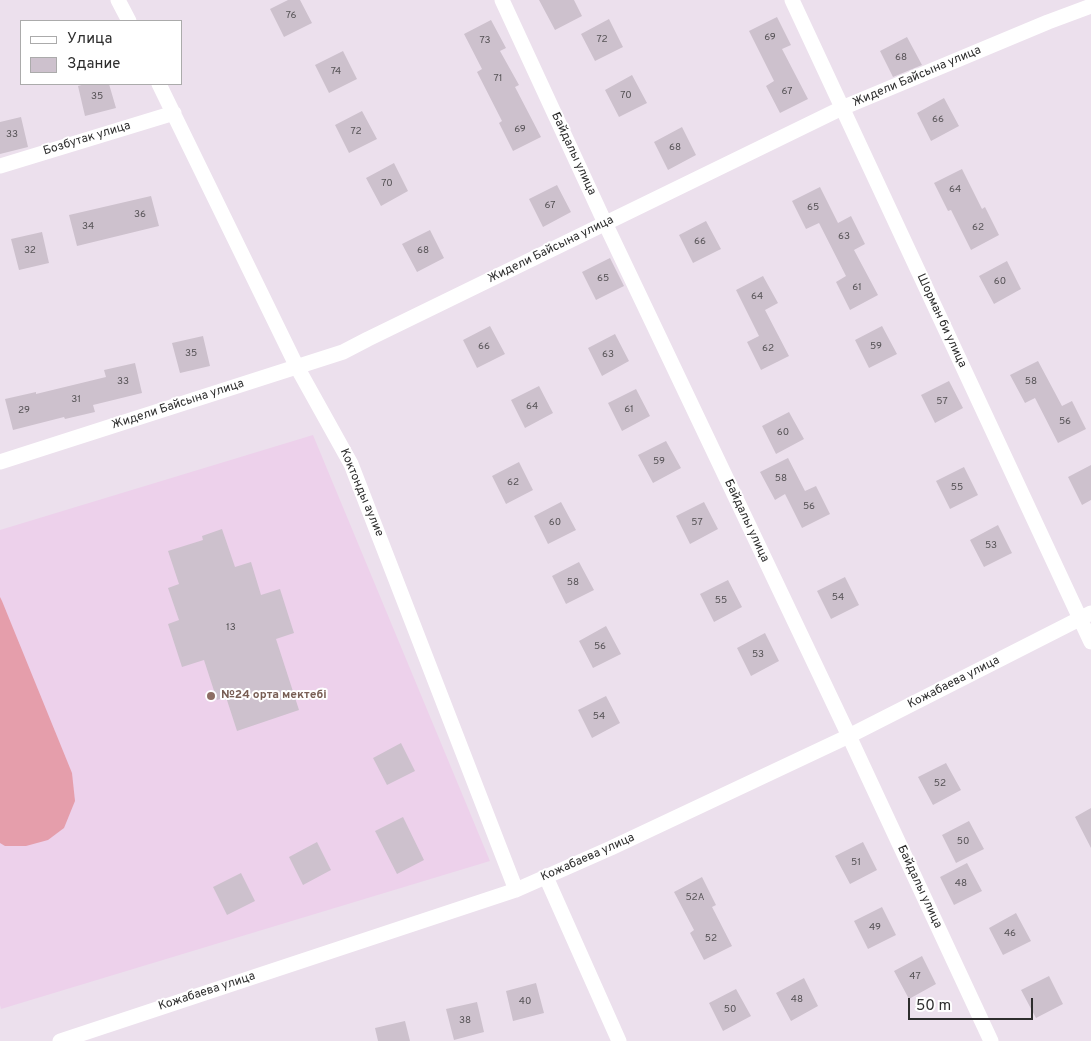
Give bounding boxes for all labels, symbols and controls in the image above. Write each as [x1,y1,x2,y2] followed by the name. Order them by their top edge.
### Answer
[286,10,296,22] house number: 76
[20,20,182,85] legend
[67,30,112,49] text: Улица
[764,32,776,44] house number: 69
[596,34,608,46] house number: 72
[479,35,491,47] house number: 73
[851,43,983,111] street label: Жидели Байсына улица
[895,52,907,64] house number: 68
[67,55,120,74] text: Здание
[331,66,341,78] house number: 74
[493,73,503,85] house number: 71
[782,86,792,98] house number: 67
[620,90,632,102] house number: 70
[91,91,103,103] house number: 35
[547,110,599,198] street label: Байдалы улица
[932,114,944,126] house number: 66
[42,119,132,159] street label: Бозбутак улица
[514,124,526,136] house number: 69
[350,126,362,138] house number: 72
[6,129,18,141] house number: 33
[669,142,681,154] house number: 68
[381,178,393,190] house number: 70
[949,184,961,196] house number: 64
[545,200,555,212] house number: 67
[807,202,819,214] house number: 65
[134,209,146,221] house number: 36
[486,213,616,287] street label: Жидели Байсына улица
[82,221,94,233] house number: 34
[972,222,984,234] house number: 62
[838,231,850,243] house number: 63
[694,236,706,248] house number: 66
[24,245,36,257] house number: 32
[417,245,429,257] house number: 68
[913,272,969,370] street label: Шорман би улица
[597,273,609,285] house number: 65
[994,276,1006,288] house number: 60
[852,282,862,294] house number: 61
[751,291,763,303] house number: 64
[478,341,490,353] house number: 66
[870,341,882,353] house number: 59
[762,343,774,355] house number: 62
[185,348,197,360] house number: 35
[602,349,614,361] house number: 63
[117,376,129,388] house number: 33
[1025,376,1037,388] house number: 58
[110,377,246,433] street label: Жидели Байсына улица
[71,394,81,406] house number: 31
[936,396,948,408] house number: 57
[526,401,538,413] house number: 64
[624,404,634,416] house number: 61
[18,405,30,417] house number: 29
[1059,416,1071,428] house number: 56
[777,427,789,439] house number: 60
[336,447,386,539] street label: Коктонды аулие
[653,456,665,468] house number: 59
[775,473,787,485] house number: 58
[507,477,519,489] house number: 62
[720,477,772,565] street label: Байдалы улица
[951,482,963,494] house number: 55
[803,501,815,513] house number: 56
[549,517,561,529] house number: 60
[691,517,703,529] house number: 57
[985,540,997,552] house number: 53
[567,577,579,589] house number: 58
[832,592,844,604] house number: 54
[715,595,727,607] house number: 55
[226,622,236,634] house number: 13
[594,641,606,653] house number: 56
[752,649,764,661] house number: 53
[906,654,1002,712] street label: Кожабаева улица
[221,689,327,703] place label: №24 орта мектебі
[205,690,217,702] marker: №24 орта мектебі
[593,711,605,723] house number: 54
[934,778,946,790] house number: 52
[539,831,637,885] street label: Кожабаева улица
[957,836,969,848] house number: 50
[893,843,945,931] street label: Байдалы улица
[851,857,861,869] house number: 51
[955,878,967,890] house number: 48
[685,892,705,904] house number: 52A
[869,922,881,934] house number: 49
[1004,928,1016,940] house number: 46
[705,933,717,945] house number: 52
[157,970,257,1014] street label: Кожабаева улица
[909,971,921,983] house number: 47
[911,988,1036,1020] scale bar
[791,994,803,1006] house number: 48
[519,996,531,1008] house number: 40
[916,997,951,1016] text: 50 m
[724,1004,736,1016] house number: 50
[459,1015,471,1027] house number: 38

